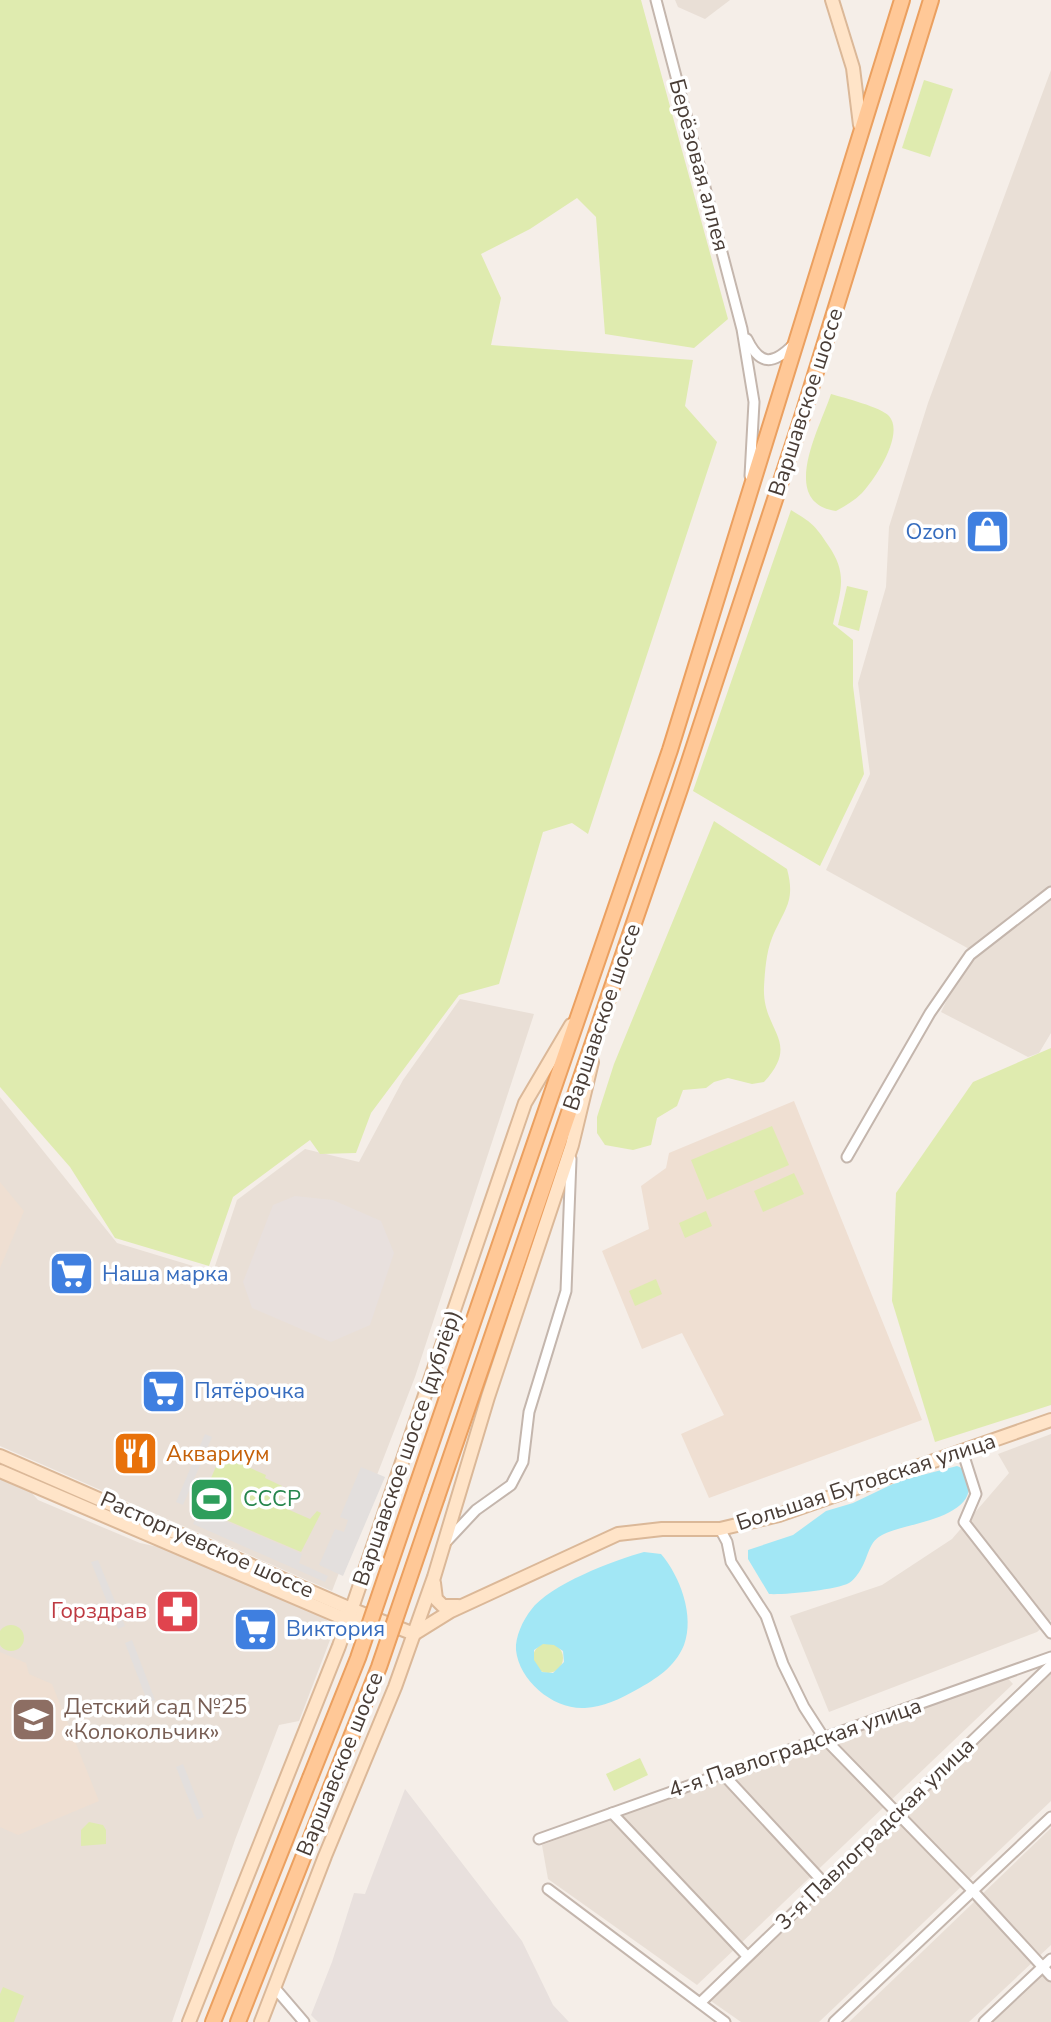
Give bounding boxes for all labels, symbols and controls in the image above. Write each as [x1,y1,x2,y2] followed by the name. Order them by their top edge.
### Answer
[662,76,736,254] street label: Берёзовая аллея
[761,304,851,500] street label: Варшавское шоссе
[964,508,1012,556] shop icon: Ozon
[905,517,957,547] place label: Ozon
[556,919,648,1115] street label: Варшавское шоссе
[47,1250,95,1298] supermarket icon: Наша марка
[102,1259,229,1289] place label: Наша марка
[346,1306,468,1590] street label: Варшавское шоссе (дублёр)
[139,1367,187,1415] supermarket icon: Пятёрочка
[194,1376,305,1406] place label: Пятёрочка
[732,1426,1000,1538] street label: Большая Бутовская улица
[111,1430,159,1478] restaurant icon: Аквариум
[166,1439,269,1469] place label: Аквариум
[188,1475,236,1523] sports icon: СССР
[95,1484,319,1606] street label: Расторгуевское шоссе
[243,1484,301,1514] place label: СССР
[154,1587,202,1635] pharmacy icon: Горздрав
[51,1596,147,1626] place label: Горздрав
[231,1605,279,1653] supermarket icon: Виктория
[286,1614,385,1644] place label: Виктория
[289,1668,391,1860] street label: Варшавское шоссе
[664,1691,926,1805] street label: 4-я Павлоградская улица
[64,1692,247,1747] place label: Детский сад №25 «Колокольчик»
[9,1696,57,1744] school or university icon: Детский сад №25 «Колокольчик»
[769,1731,981,1937] street label: 3-я Павлоградская улица

